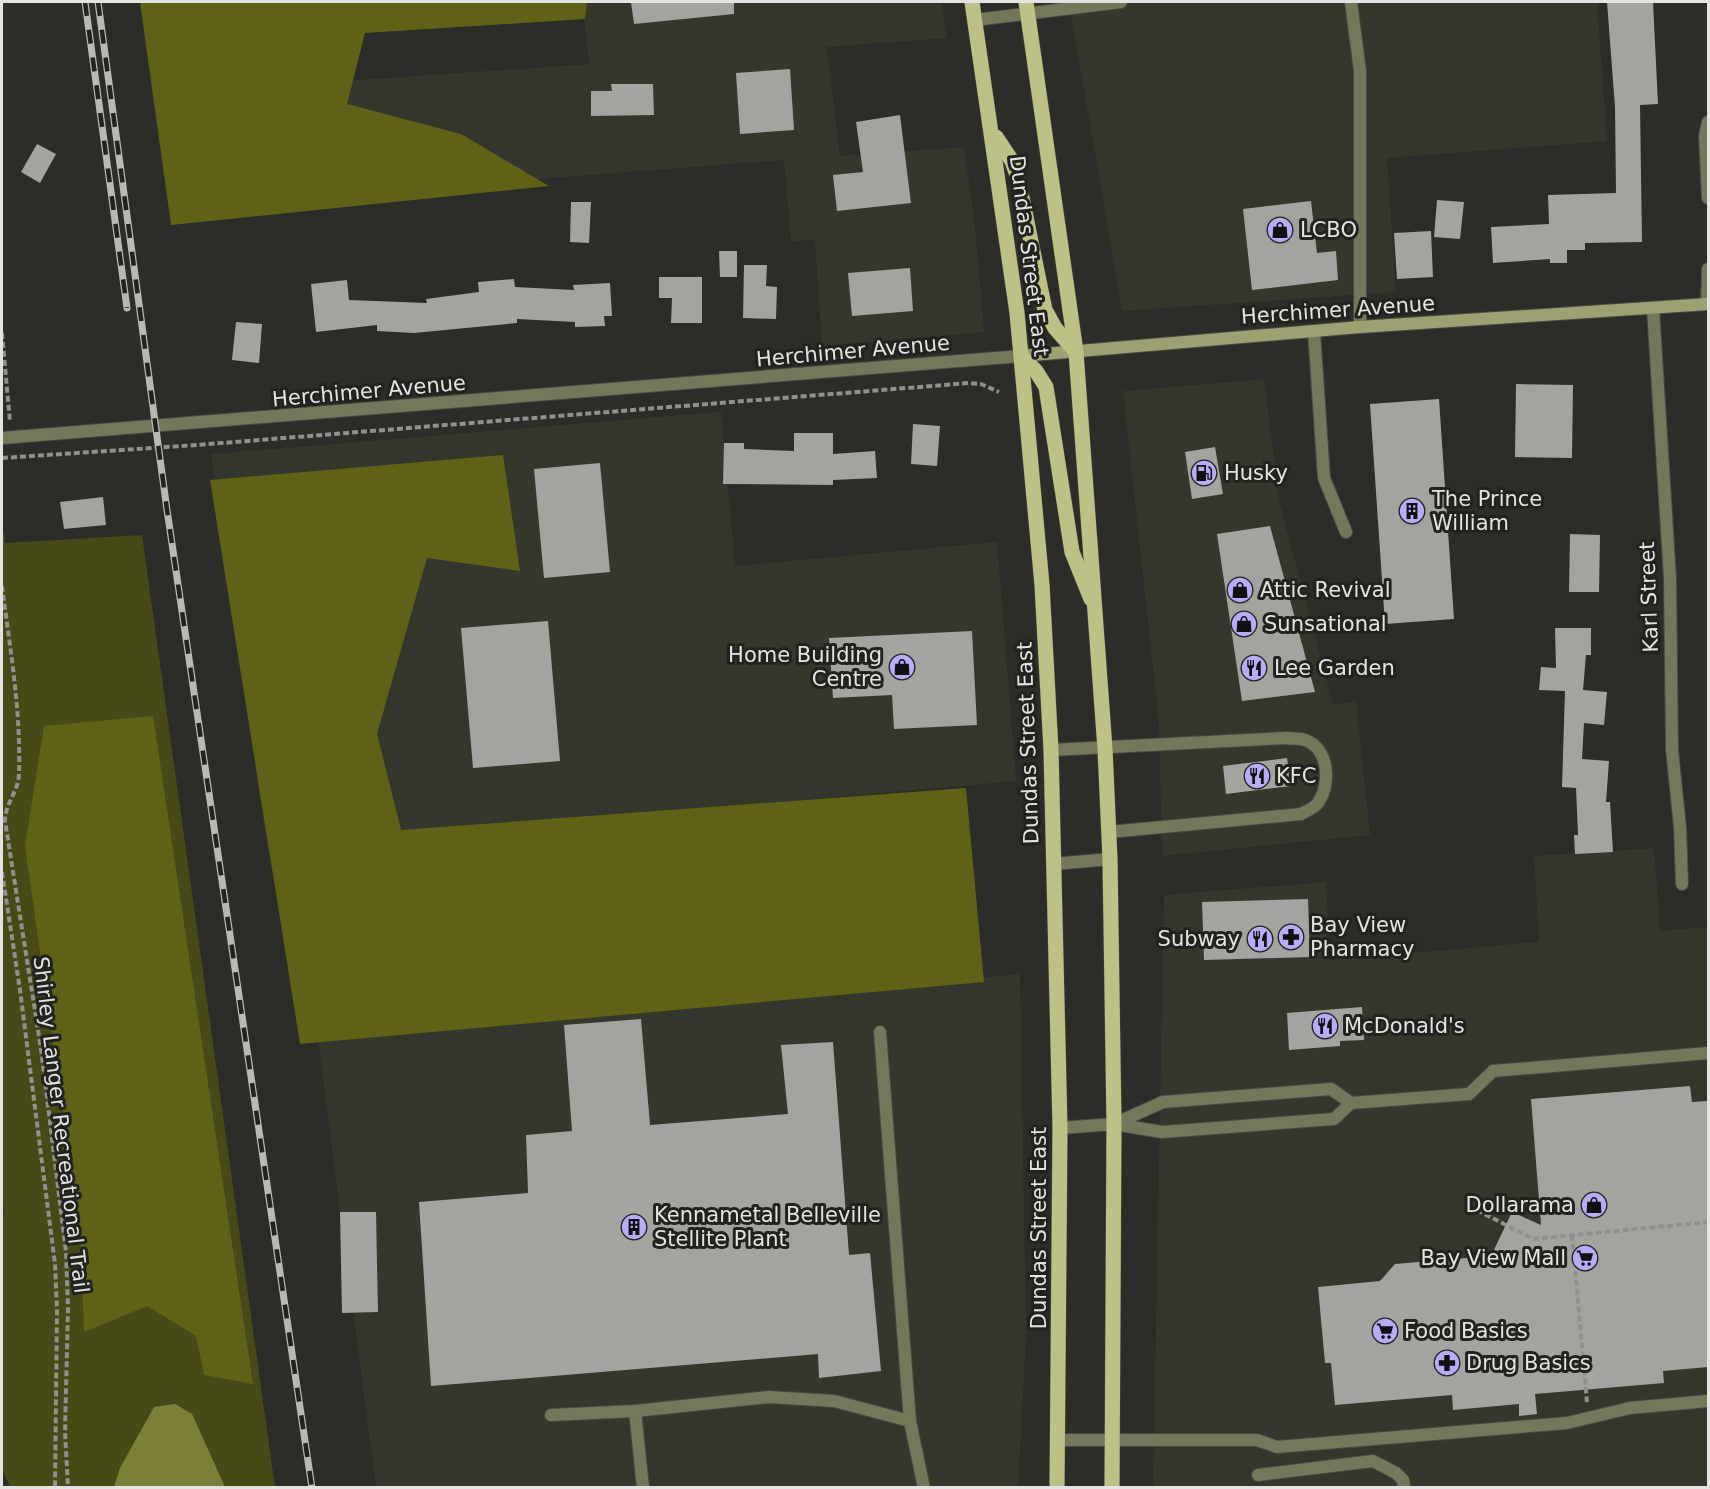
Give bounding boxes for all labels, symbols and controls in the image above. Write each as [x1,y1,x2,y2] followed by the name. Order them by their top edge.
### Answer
[1005,154,1053,358] street label: Dundas Street East
[1265,215,1295,245] shop icon: LCBO
[1300,218,1357,242] place label: LCBO
[1240,291,1436,329] street label: Herchimer Avenue
[755,331,951,371] street label: Herchimer Avenue
[271,371,467,411] street label: Herchimer Avenue
[1189,458,1219,488] fuel station icon: Husky
[1224,461,1288,485] place label: Husky
[1431,487,1542,535] place label: The Prince William
[1397,496,1427,526] building icon: The Prince William
[1635,541,1663,653] street label: Karl Street
[1225,575,1255,605] shop icon: Attic Revival
[1260,578,1390,602] place label: Attic Revival
[1229,609,1259,639] shop icon: Sunsational
[1264,612,1387,636] place label: Sunsational
[1012,641,1044,845] street label: Dundas Street East
[728,643,882,691] place label: Home Building Centre
[887,652,917,682] shop icon: Home Building Centre
[1239,653,1269,683] restaurant icon: Lee Garden
[1274,656,1395,680] place label: Lee Garden
[1242,761,1272,791] restaurant icon: KFC
[1276,764,1317,788] place label: KFC
[1310,913,1414,961] place label: Bay View Pharmacy
[1276,922,1306,952] pharmacy icon: Bay View Pharmacy
[1245,924,1275,954] restaurant icon: Subway
[1158,927,1240,951] place label: Subway
[28,955,94,1295] street label: Shirley Langer Recreational Trail
[1310,1011,1340,1041] restaurant icon: McDonald's
[1344,1014,1465,1038] place label: McDonald's
[1027,1127,1051,1329] street label: Dundas Street East
[1579,1190,1609,1220] shop icon: Dollarama
[1466,1193,1574,1217] place label: Dollarama
[654,1203,881,1251] place label: Kennametal Belleville Stellite Plant
[619,1212,649,1242] building icon: Kennametal Belleville Stellite Plant
[1570,1243,1600,1273] supermarket icon: Bay View Mall
[1420,1246,1566,1270] place label: Bay View Mall
[1370,1316,1400,1346] supermarket icon: Food Basics
[1404,1319,1528,1343] place label: Food Basics
[1432,1348,1462,1378] pharmacy icon: Drug Basics
[1466,1351,1591,1375] place label: Drug Basics

